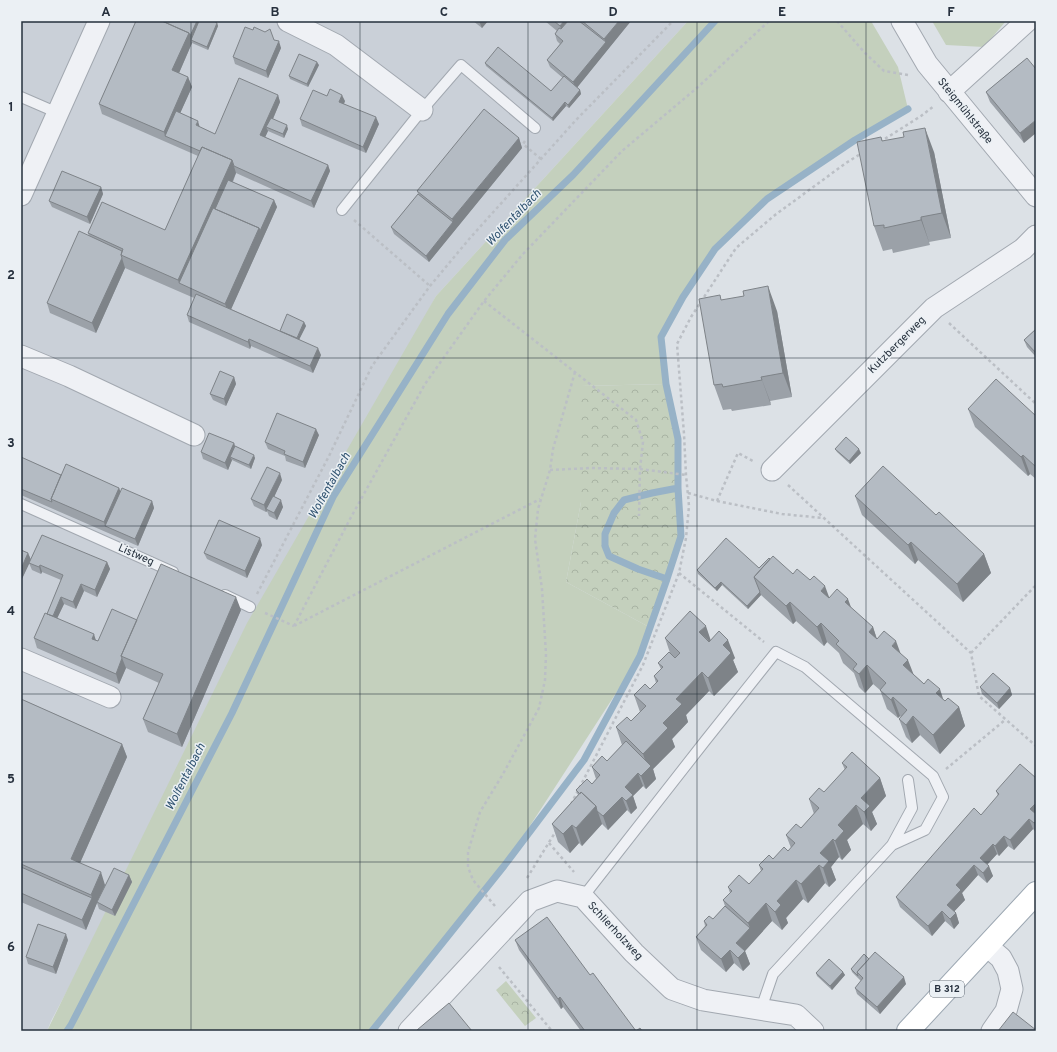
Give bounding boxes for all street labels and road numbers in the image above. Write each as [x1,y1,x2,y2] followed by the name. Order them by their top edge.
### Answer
[934,75,996,147] street label: Steigmühlstraße
[865,313,929,377] street label: Kutzbergerweg
[116,541,156,569] street label: Listweg
[584,899,646,963] street label: Schlierholzweg
[930,981,964,997] road number: B 312

